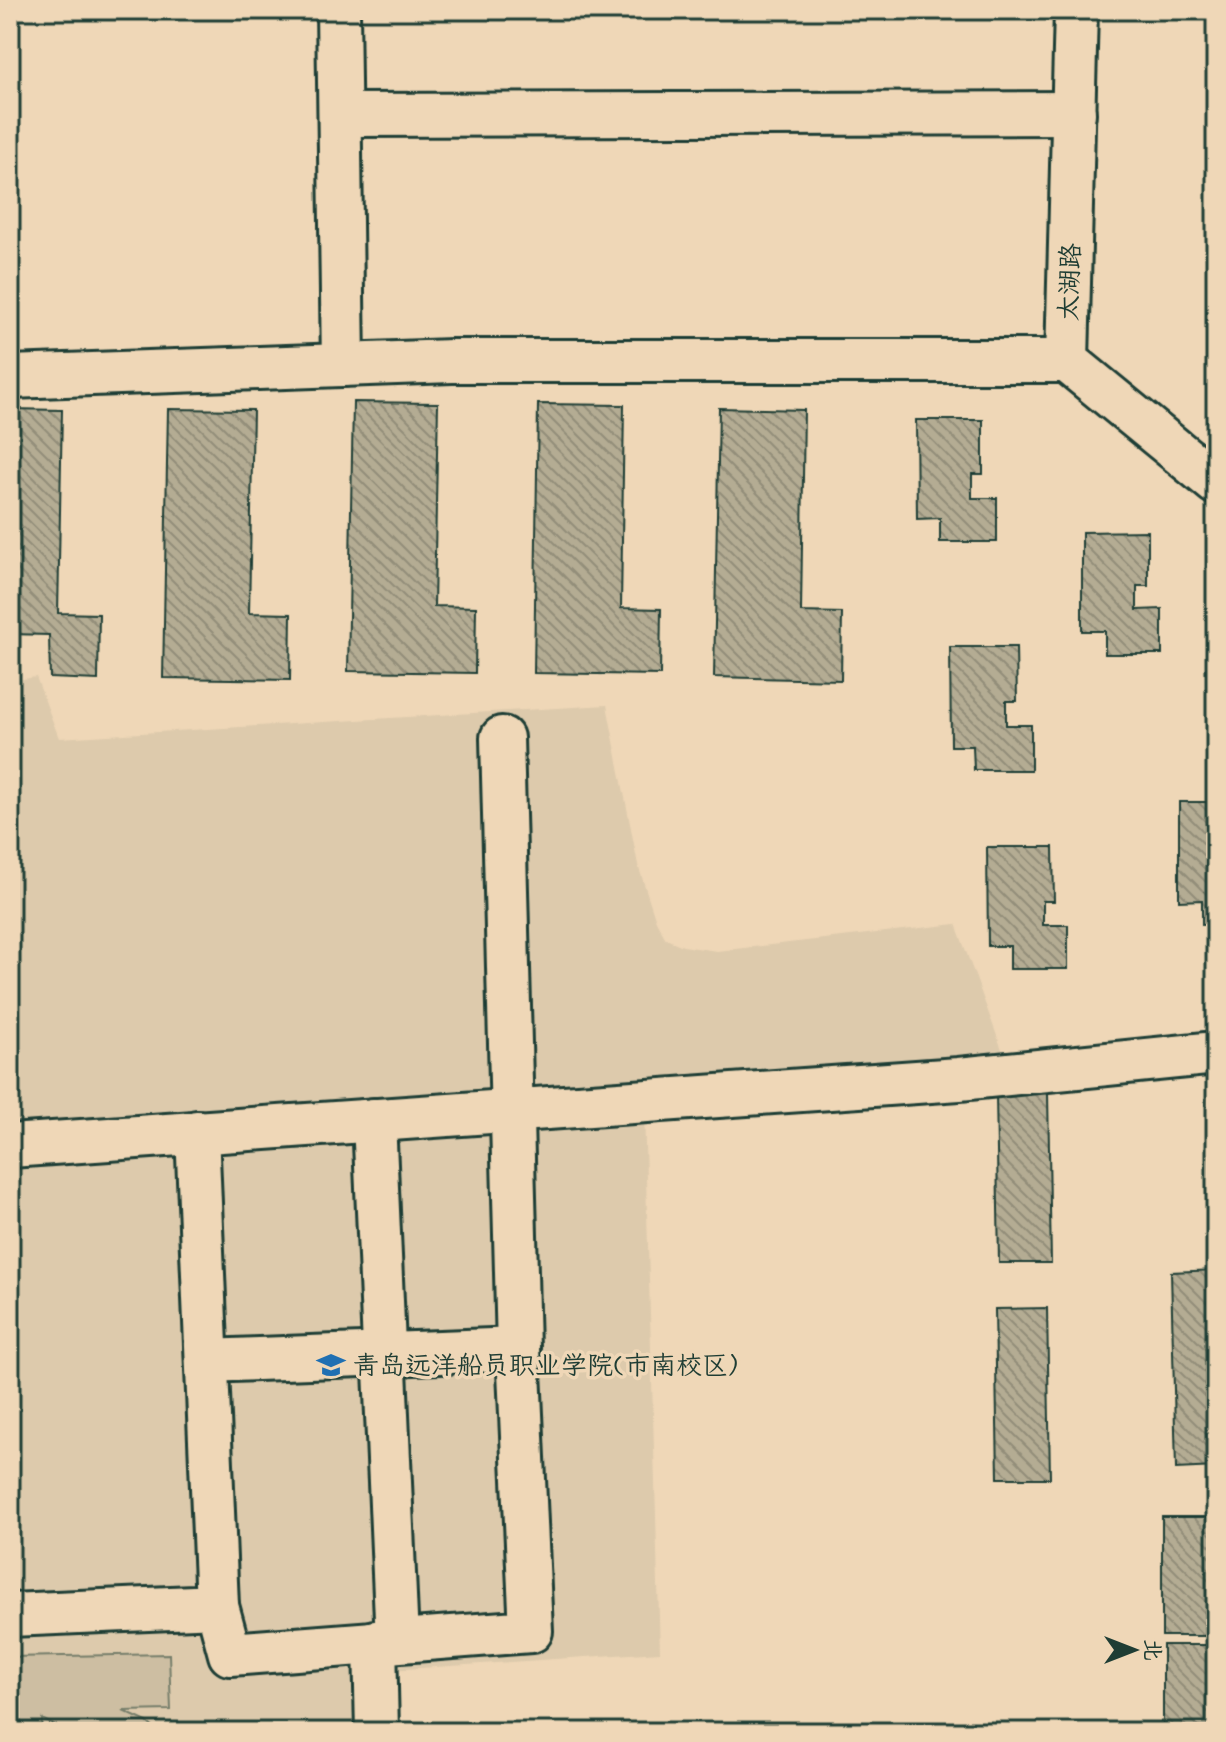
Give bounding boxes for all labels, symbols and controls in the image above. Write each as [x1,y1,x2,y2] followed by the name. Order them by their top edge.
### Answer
[1053,242,1089,322] street label: 太湖路
[316,1350,346,1380] school or university icon: 青岛远洋船员职业学院(市南校区)
[353,1350,737,1384] place label: 青岛远洋船员职业学院(市南校区)
[1094,1610,1174,1690] north arrow
[1138,1639,1166,1661] text: 北

